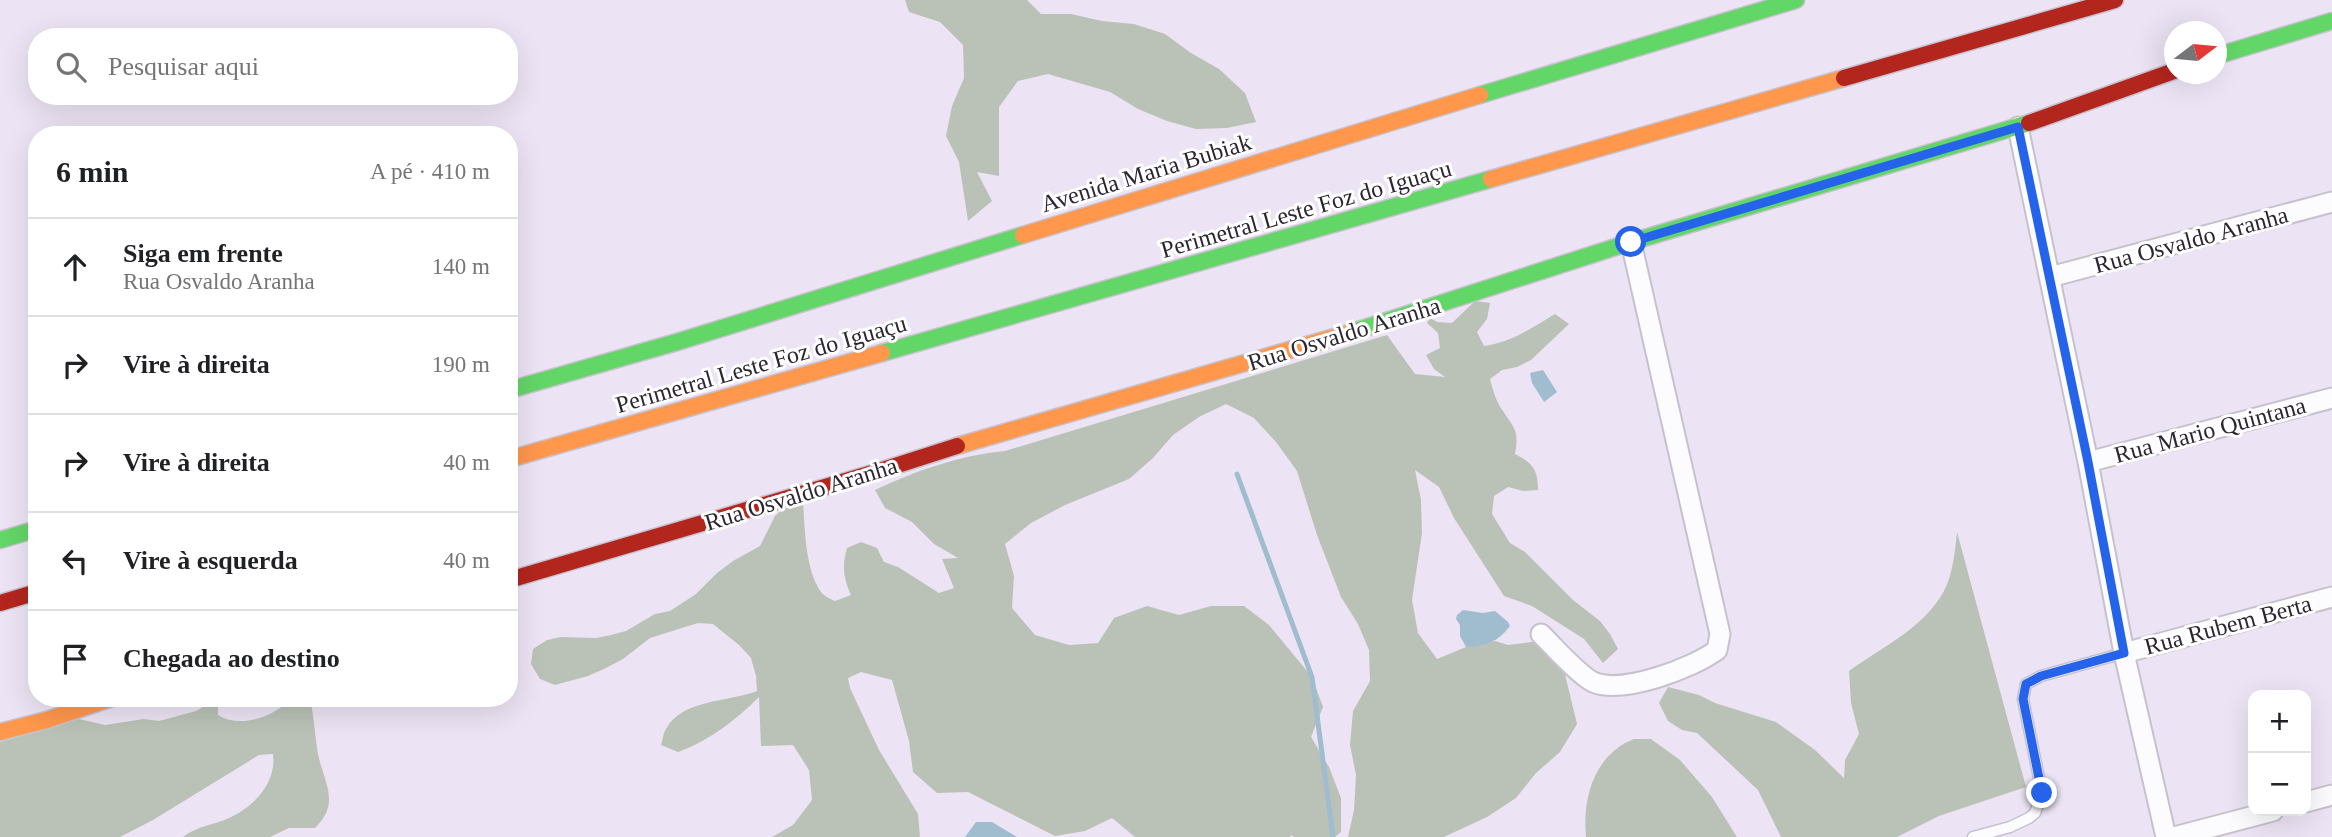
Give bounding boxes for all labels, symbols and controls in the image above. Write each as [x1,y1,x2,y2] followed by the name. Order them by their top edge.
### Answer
[2164,21,2227,84] north arrow
[28,28,518,105] search box
[52,48,90,86] icon: search
[108,52,259,81] text: Pesquisar aqui
[1038,129,1254,217] street label: Avenida Maria Bubiak
[56,155,129,188] text: 6 min
[1158,155,1454,263] street label: Perimetral Leste Foz do Iguaçu
[370,159,490,184] text: A pé · 410 m
[2091,201,2291,278] street label: Rua Osvaldo Aranha
[1615,226,1646,257] route start
[123,239,283,268] text: Siga em frente
[56,248,94,286] icon: ahead
[432,254,490,279] text: 140 m
[123,269,315,294] text: Rua Osvaldo Aranha
[1245,292,1444,376] street label: Rua Osvaldo Aranha
[613,310,909,418] street label: Perimetral Leste Foz do Iguaçu
[56,346,94,384] icon: right
[123,350,270,379] text: Vire à direita
[432,352,490,377] text: 190 m
[2111,392,2309,468] street label: Rua Mario Quintana
[56,444,94,482] icon: right
[123,448,270,477] text: Vire à direita
[443,450,490,475] text: 40 m
[702,452,901,536] street label: Rua Osvaldo Aranha
[56,542,94,580] icon: left
[123,546,298,575] text: Vire à esquerda
[443,548,490,573] text: 40 m
[2142,590,2315,660] street label: Rua Rubem Berta
[56,640,94,678] icon: arrive
[123,644,340,673] text: Chegada ao destino
[2248,690,2311,816] map controls
[2248,690,2311,753] button: +
[2248,753,2311,816] button: −
[2026,777,2057,808] route end

